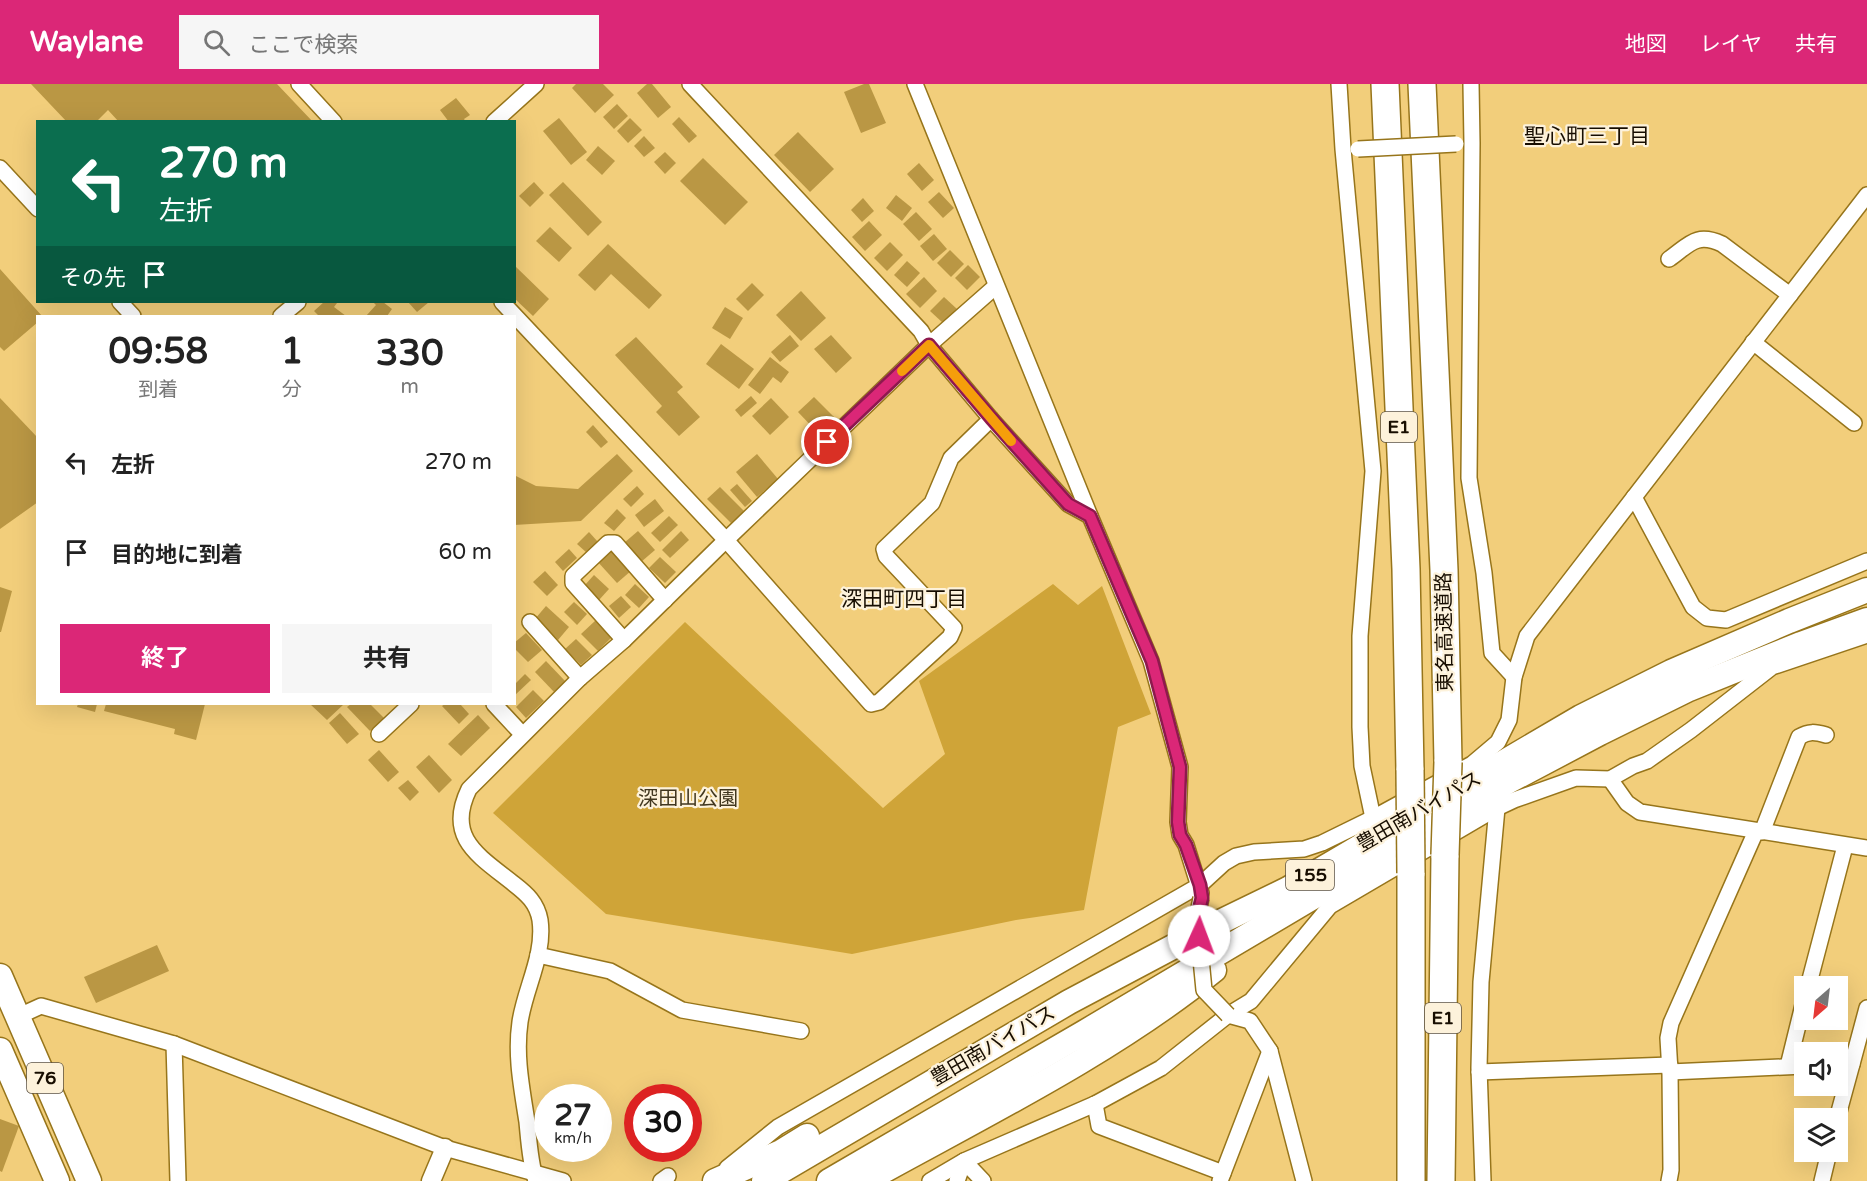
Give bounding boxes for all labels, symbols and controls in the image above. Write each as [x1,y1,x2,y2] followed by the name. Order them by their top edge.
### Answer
[179,15,599,69] search box
[30,25,143,59] text: Waylane
[200,26,233,59] icon: search
[248,32,358,58] text: ここで検索
[1625,32,1667,57] text: 地図
[1700,32,1762,57] text: レイヤ
[1795,32,1837,57] text: 共有
[1524,124,1650,149] district label: 聖心町三丁目
[159,138,288,189] text: 270 m
[60,144,138,222] icon: left
[159,195,213,228] text: 左折
[138,258,171,291] icon: arrive
[60,265,126,291] text: その先
[108,330,208,373] text: 09:58
[281,330,303,373] text: 1
[376,332,444,375] text: 330
[400,375,419,399] text: m
[138,378,178,402] text: 到着
[282,378,302,402] text: 分
[1381,412,1417,442] road number: E1
[801,416,852,467] pin
[810,425,843,458] icon: arrive
[60,446,93,479] icon: left
[425,449,492,475] text: 270 m
[111,452,155,478] text: 左折
[60,536,93,569] icon: arrive
[438,539,492,565] text: 60 m
[111,542,243,568] text: 目的地に到着
[1432,572,1458,692] street label: 東名高速道路
[841,587,967,612] district label: 深田町四丁目
[60,624,270,693] button: 終了
[282,624,492,693] button: 共有
[1353,767,1485,857] street label: 豊田南バイパス
[638,787,738,811] park label: 深田山公園
[1286,860,1334,890] road number: 155
[1167,904,1231,968] position arrow
[1794,976,1848,1030] north arrow
[1794,976,1848,1162] map controls
[927,1001,1059,1091] street label: 豊田南バイパス
[1425,1003,1461,1033] road number: E1
[1794,1042,1848,1096] button: sound
[27,1063,63,1093] road number: 76
[624,1084,702,1162] speed limit sign: 30
[554,1097,592,1134] text: 27
[1794,1108,1848,1162] button: layers
[554,1129,592,1147] text: km/h

